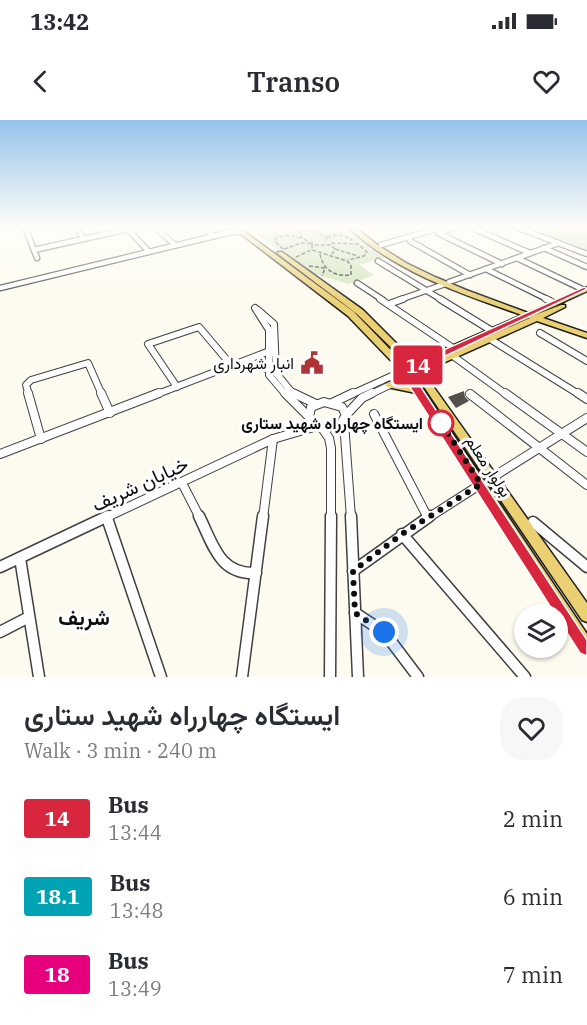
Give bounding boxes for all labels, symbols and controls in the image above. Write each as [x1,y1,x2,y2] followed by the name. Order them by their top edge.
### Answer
[30,7,89,36] text: 13:42
[247,64,340,99] text: Transo
[24,65,57,98] icon: back
[530,65,563,98] icon: heart
[391,346,445,384] line badge: 14
[299,350,325,376] public building icon: انبار شهرداری
[405,351,431,379] text: 14
[213,353,294,374] place label: انبار شهرداری
[428,410,454,436] marker: ایستگاه چهارراه شهید ستاری
[241,413,423,435] place label: ایستگاه چهارراه شهید ستاری
[461,431,516,501] street label: بولوار معلم
[87,449,192,518] street label: خیابان شریف
[58,603,110,631] district label: شریف
[514,604,568,658] map controls
[514,604,568,658] button: layers
[369,617,399,647] your location
[24,696,340,733] text: ایستگاه چهارراه شهید ستاری
[500,697,563,760] button: heart
[24,737,217,764] text: Walk · 3 min · 240 m
[108,790,149,819] text: Bus
[44,804,70,832] text: 14
[503,804,563,833] text: 2 min
[108,819,162,846] text: 13:44
[110,868,150,897] text: Bus
[36,882,80,910] text: 18.1
[503,882,563,911] text: 6 min
[110,897,164,924] text: 13:48
[108,946,149,975] text: Bus
[44,960,70,988] text: 18
[503,960,563,989] text: 7 min
[108,975,162,1002] text: 13:49

